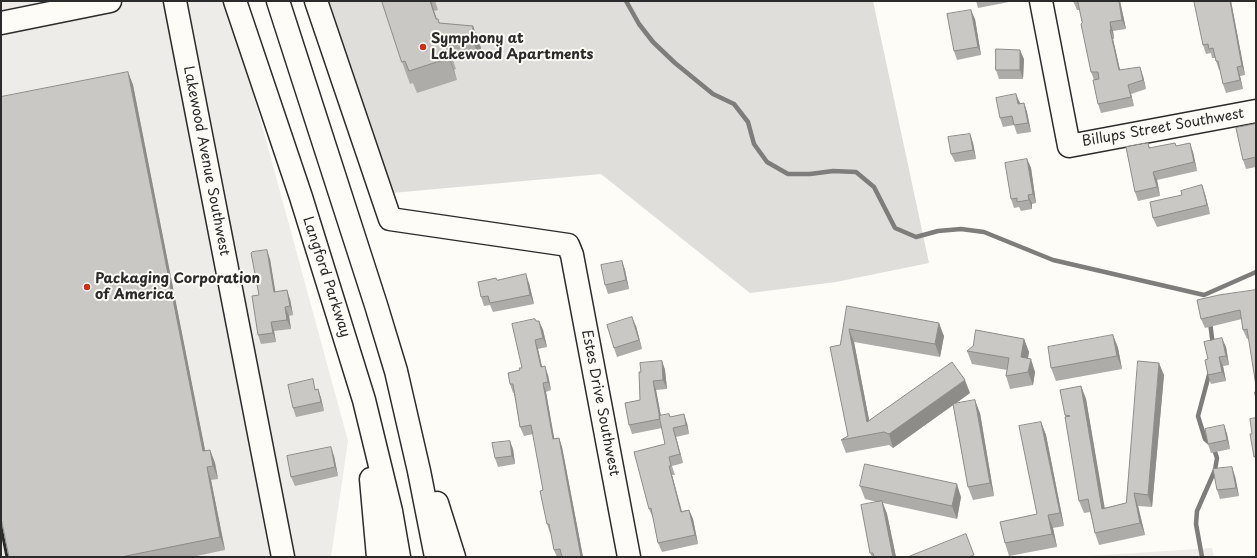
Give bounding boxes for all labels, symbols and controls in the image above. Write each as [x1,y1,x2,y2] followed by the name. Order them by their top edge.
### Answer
[431,31,593,64] place label: Symphony at Lakewood Apartments
[418,42,428,52] marker: Symphony at Lakewood Apartments
[179,65,233,257] street label: Lakewood Avenue Southwest
[1081,105,1245,151] street label: Billups Street Southwest
[299,215,353,339] street label: Langford Parkway
[95,271,260,304] place label: Packaging Corporation of America
[82,282,92,292] marker: Packaging Corporation of America
[578,328,622,478] street label: Estes Drive Southwest

